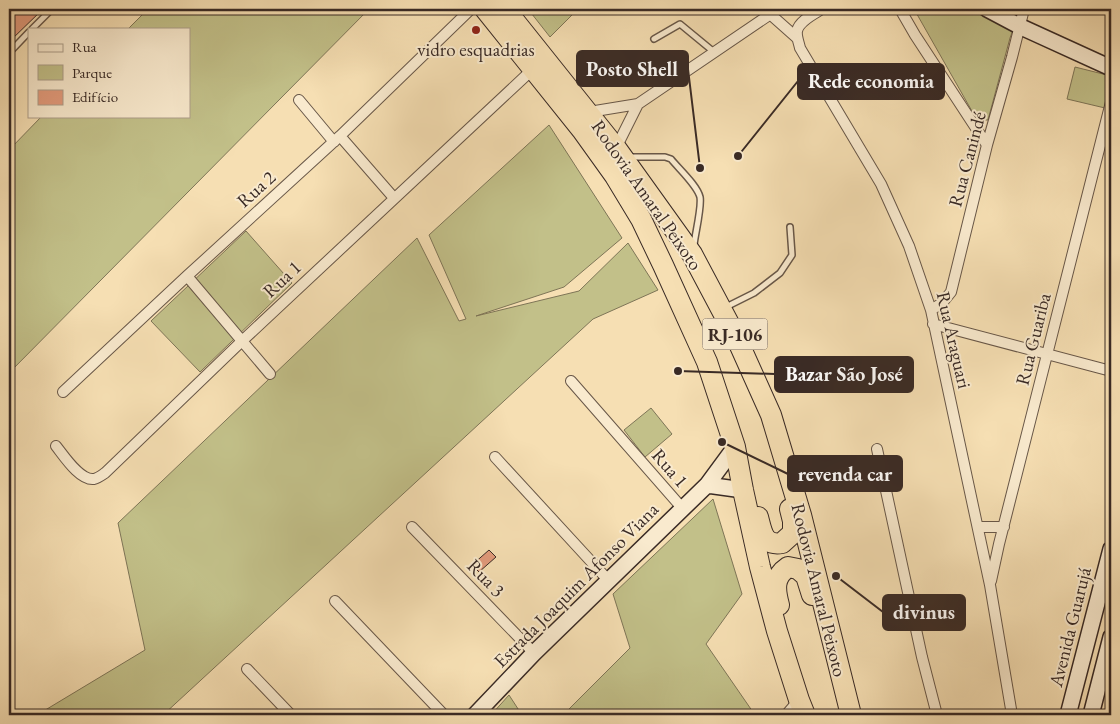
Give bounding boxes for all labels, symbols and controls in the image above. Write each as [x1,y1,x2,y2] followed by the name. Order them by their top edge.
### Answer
[470,24,482,36] marker: vidro esquadrias
[28,28,190,118] legend
[72,37,97,56] text: Rua
[417,37,535,62] place label: vidro esquadrias
[577,51,688,86] callout: Posto Shell
[586,56,678,82] text: Posto Shell
[72,63,112,82] text: Parque
[798,64,944,99] callout: Rede economia
[808,68,934,94] text: Rede economia
[72,87,118,106] text: Edifício
[942,109,992,209] street label: Rua Canindé
[586,115,708,275] street label: Rodovia Amaral Peixoto
[231,165,281,213] street label: Rua 2
[257,255,307,303] street label: Rua 1
[931,289,977,391] street label: Rua Araguari
[1009,290,1057,388] street label: Rua Guariba
[702,318,768,349] road number: RJ-106
[775,357,913,392] callout: Bazar São José
[785,361,903,387] text: Bazar São José
[646,443,694,493] street label: Rua 1
[788,456,902,491] callout: revenda car
[798,461,893,487] text: revenda car
[488,497,664,673] street label: Estrada Joaquim Afonso Viana
[785,501,853,679] street label: Rodovia Amaral Peixoto
[462,553,510,603] street label: Rua 3
[1043,564,1097,690] street label: Avenida Guarujá
[883,595,965,630] callout: divinus
[893,599,955,625] text: divinus

